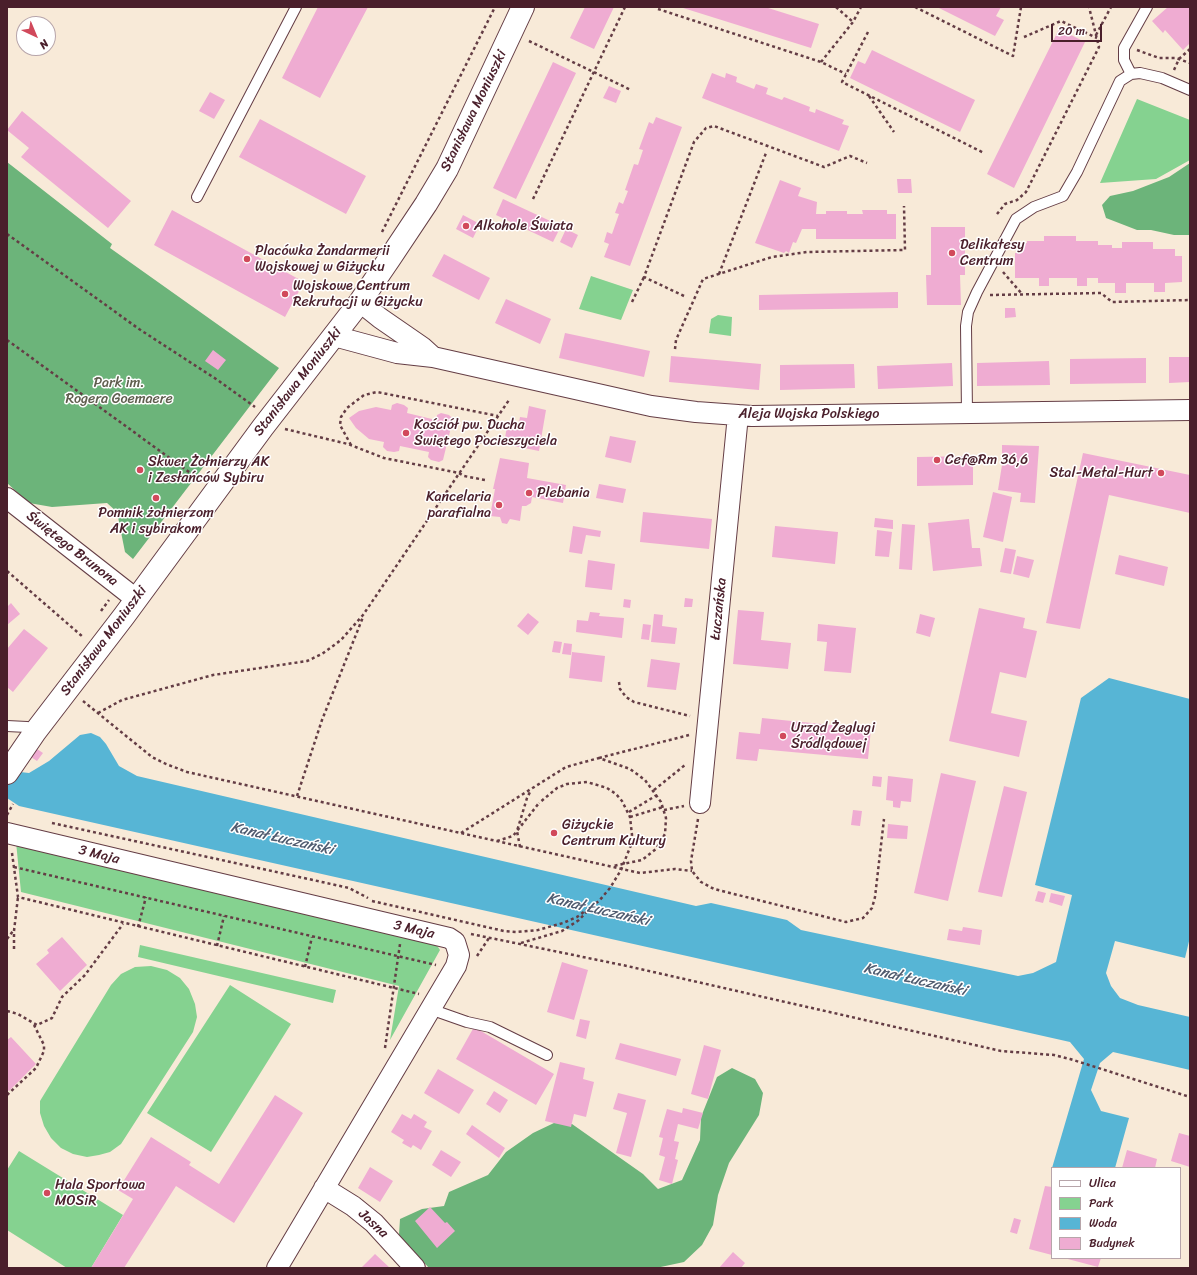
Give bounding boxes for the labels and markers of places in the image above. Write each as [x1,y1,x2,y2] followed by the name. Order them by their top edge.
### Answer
[474,218,573,234] place label: Alkohole Świata
[461,221,471,231] marker: Alkohole Świata
[960,237,1024,270] place label: Delikatesy Centrum
[255,243,390,276] place label: Placówka Żandarmerii Wojskowej w Giżycku
[947,248,957,258] marker: Delikatesy Centrum
[242,254,252,264] marker: Placówka Żandarmerii Wojskowej w Giżycku
[293,278,423,310] place label: Wojskowe Centrum Rekrutacji w Giżycku
[280,289,290,299] marker: Wojskowe Centrum Rekrutacji w Giżycku
[414,417,557,450] place label: Kościół pw. Ducha Świętego Pocieszyciela
[401,428,411,438] marker: Kościół pw. Ducha Świętego Pocieszyciela
[945,452,1028,468] place label: Cef@Rm 36,6
[148,454,269,486] place label: Skwer Żołnierzy AK i Zesłańców Sybiru
[932,455,942,465] marker: Cef@Rm 36,6
[135,465,145,475] marker: Skwer Żołnierzy AK i Zesłańców Sybiru
[1049,465,1153,481] place label: Stal-Metal-Hurt
[1156,468,1166,478] marker: Stal-Metal-Hurt
[537,485,590,501] place label: Plebania
[524,488,534,498] marker: Plebania
[426,489,491,522] place label: Kancelaria parafialna
[151,493,161,503] marker: Pomnik żołnierzom AK i sybirakom
[494,500,504,510] marker: Kancelaria parafialna
[98,505,214,538] place label: Pomnik żołnierzom AK i sybirakom
[791,720,875,752] place label: Urząd Żeglugi Śródlądowej
[778,731,788,741] marker: Urząd Żeglugi Śródlądowej
[562,817,666,850] place label: Giżyckie Centrum Kultury
[549,828,559,838] marker: Giżyckie Centrum Kultury
[55,1177,145,1210] place label: Hala Sportowa MOSiR
[42,1188,52,1198] marker: Hala Sportowa MOSiR

